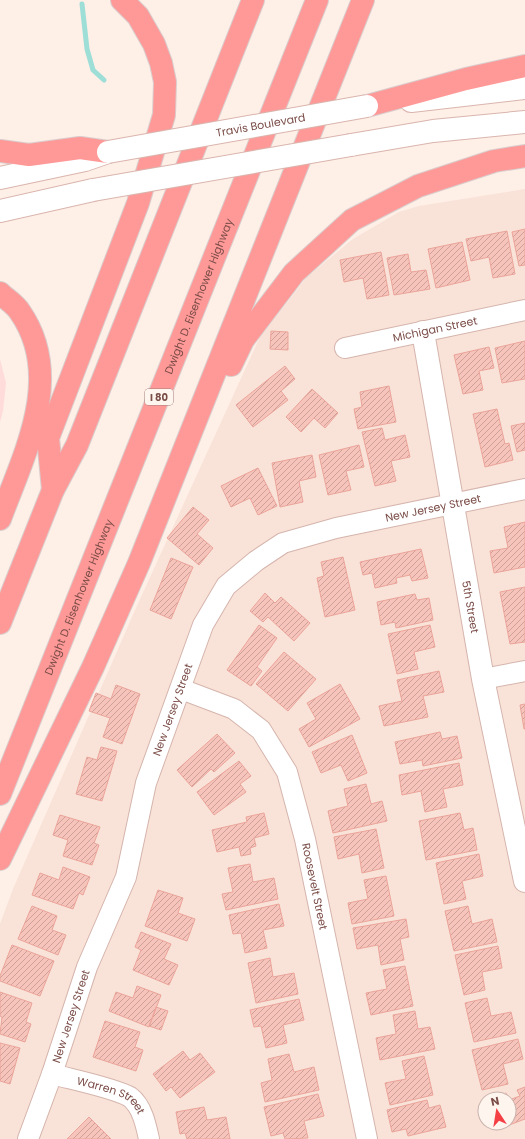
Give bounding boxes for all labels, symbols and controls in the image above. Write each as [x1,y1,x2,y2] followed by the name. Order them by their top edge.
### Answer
[215,109,307,141] street label: Travis Boulevard
[160,215,237,376] street label: Dwight D. Eisenhower Highway
[391,312,479,346] street label: Michigan Street
[145,389,173,405] road number: I 80
[384,490,482,526] street label: New Jersey Street
[40,516,117,677] street label: Dwight D. Eisenhower Highway
[458,579,483,634] street label: 5th Street
[148,661,196,758] street label: New Jersey Street
[298,842,332,931] street label: Roosevelt Street
[48,968,94,1065] street label: New Jersey Street
[75,1072,149,1117] street label: Warren Street
[477,1091,517,1131] north arrow
[489,1093,501,1110] text: N

